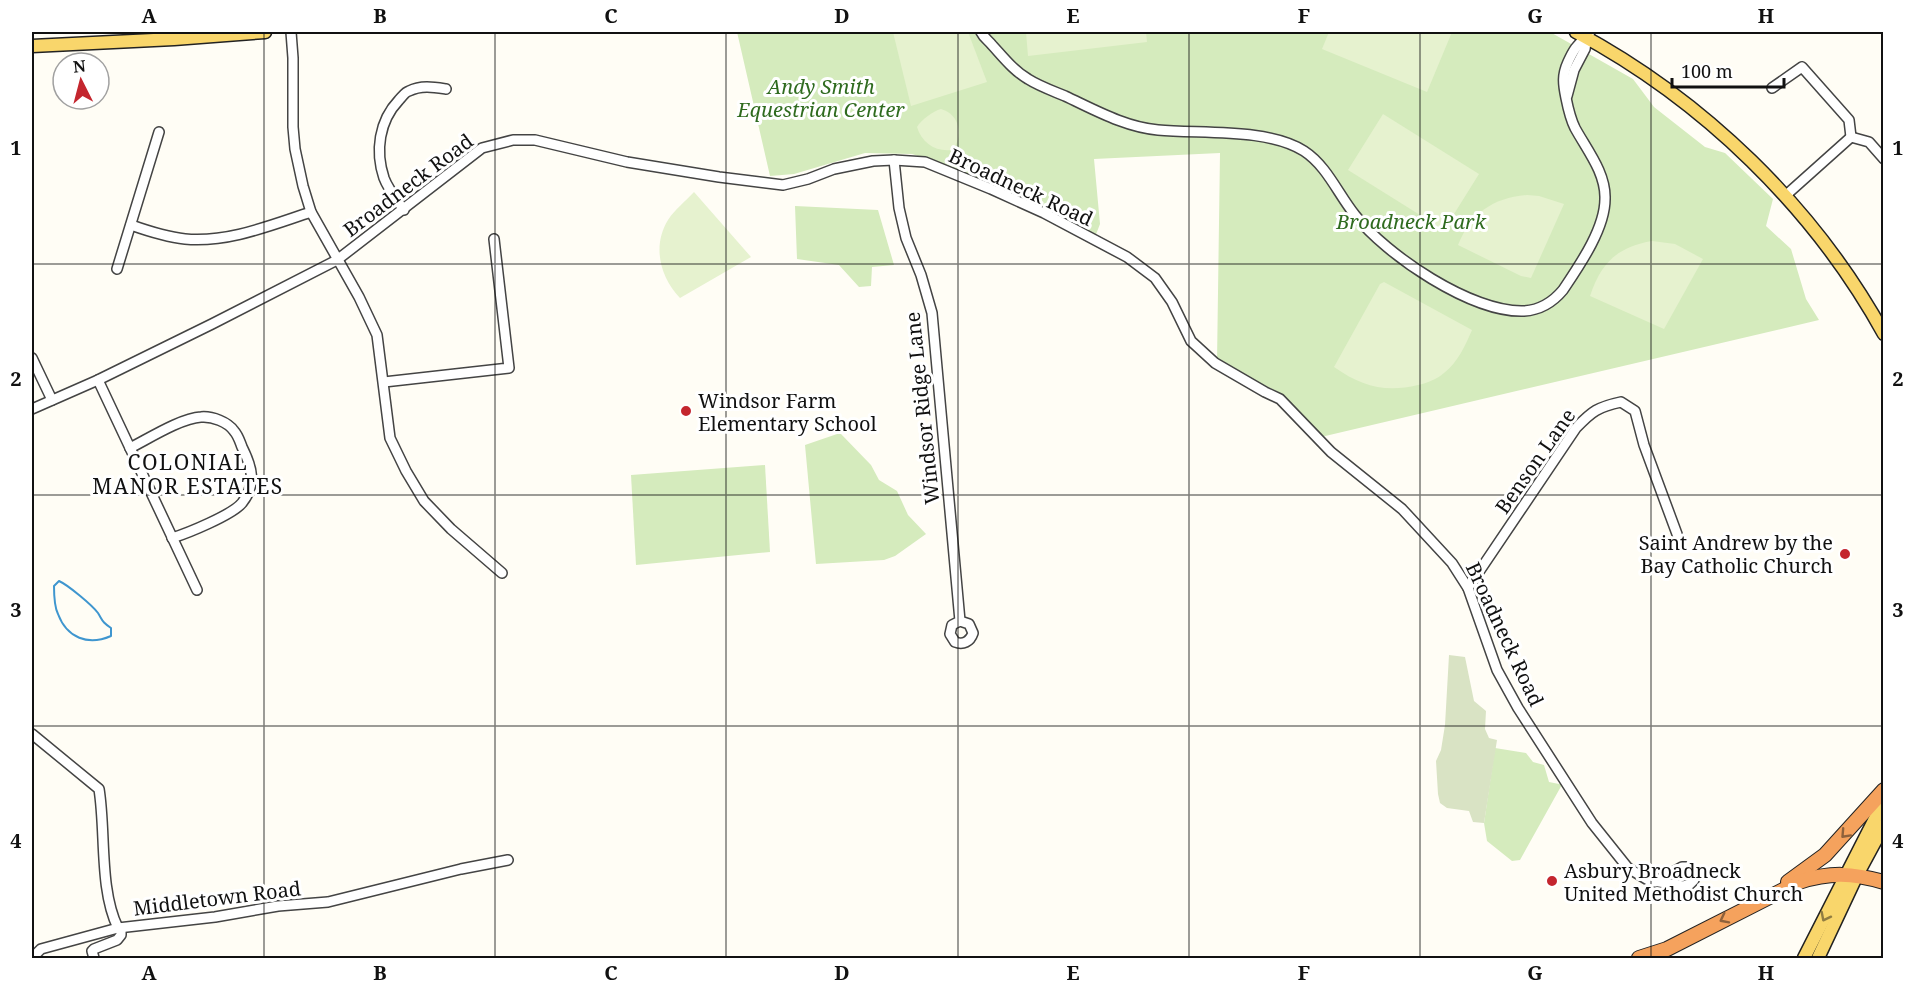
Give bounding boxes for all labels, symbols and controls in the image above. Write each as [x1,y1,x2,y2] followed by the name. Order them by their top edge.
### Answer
[141,2,157,29] text: A
[373,2,387,29] text: B
[604,2,618,29] text: C
[834,2,850,29] text: D
[1066,2,1080,29] text: E
[1298,2,1310,29] text: F
[1527,2,1543,29] text: G
[1758,2,1774,29] text: H
[51,51,111,111] north arrow
[1672,51,1784,89] scale bar
[72,54,87,78] text: N
[1681,59,1733,83] text: 100 m
[736,73,905,123] park label: Andy Smith Equestrian Center
[338,127,478,243] street label: Broadneck Road
[10,134,22,161] text: 1
[1892,134,1904,161] text: 1
[945,142,1097,232] street label: Broadneck Road
[1335,208,1486,235] park label: Broadneck Park
[898,310,946,506] street label: Windsor Ridge Lane
[10,365,22,392] text: 2
[1892,365,1904,392] text: 2
[698,387,877,437] place label: Windsor Farm Elementary School
[1489,403,1581,519] street label: Benson Lane
[679,404,693,418] marker: Windsor Farm Elementary School
[92,448,284,500] district label: COLONIAL MANOR ESTATES
[1639,529,1833,579] place label: Saint Andrew by the Bay Catholic Church
[1838,547,1852,561] marker: Saint Andrew by the Bay Catholic Church
[1460,558,1550,710] street label: Broadneck Road
[10,596,22,623] text: 3
[1892,596,1904,623] text: 3
[10,827,22,854] text: 4
[1841,827,1852,838] one-way arrow
[1892,827,1904,854] text: 4
[1564,857,1803,907] place label: Asbury Broadneck United Methodist Church
[132,874,302,922] street label: Middletown Road
[1545,874,1559,888] marker: Asbury Broadneck United Methodist Church
[1821,910,1833,921] one-way arrow
[1720,912,1730,923] one-way arrow
[141,959,157,986] text: A
[373,959,387,986] text: B
[604,959,618,986] text: C
[834,959,850,986] text: D
[1066,959,1080,986] text: E
[1298,959,1310,986] text: F
[1527,959,1543,986] text: G
[1758,959,1774,986] text: H

